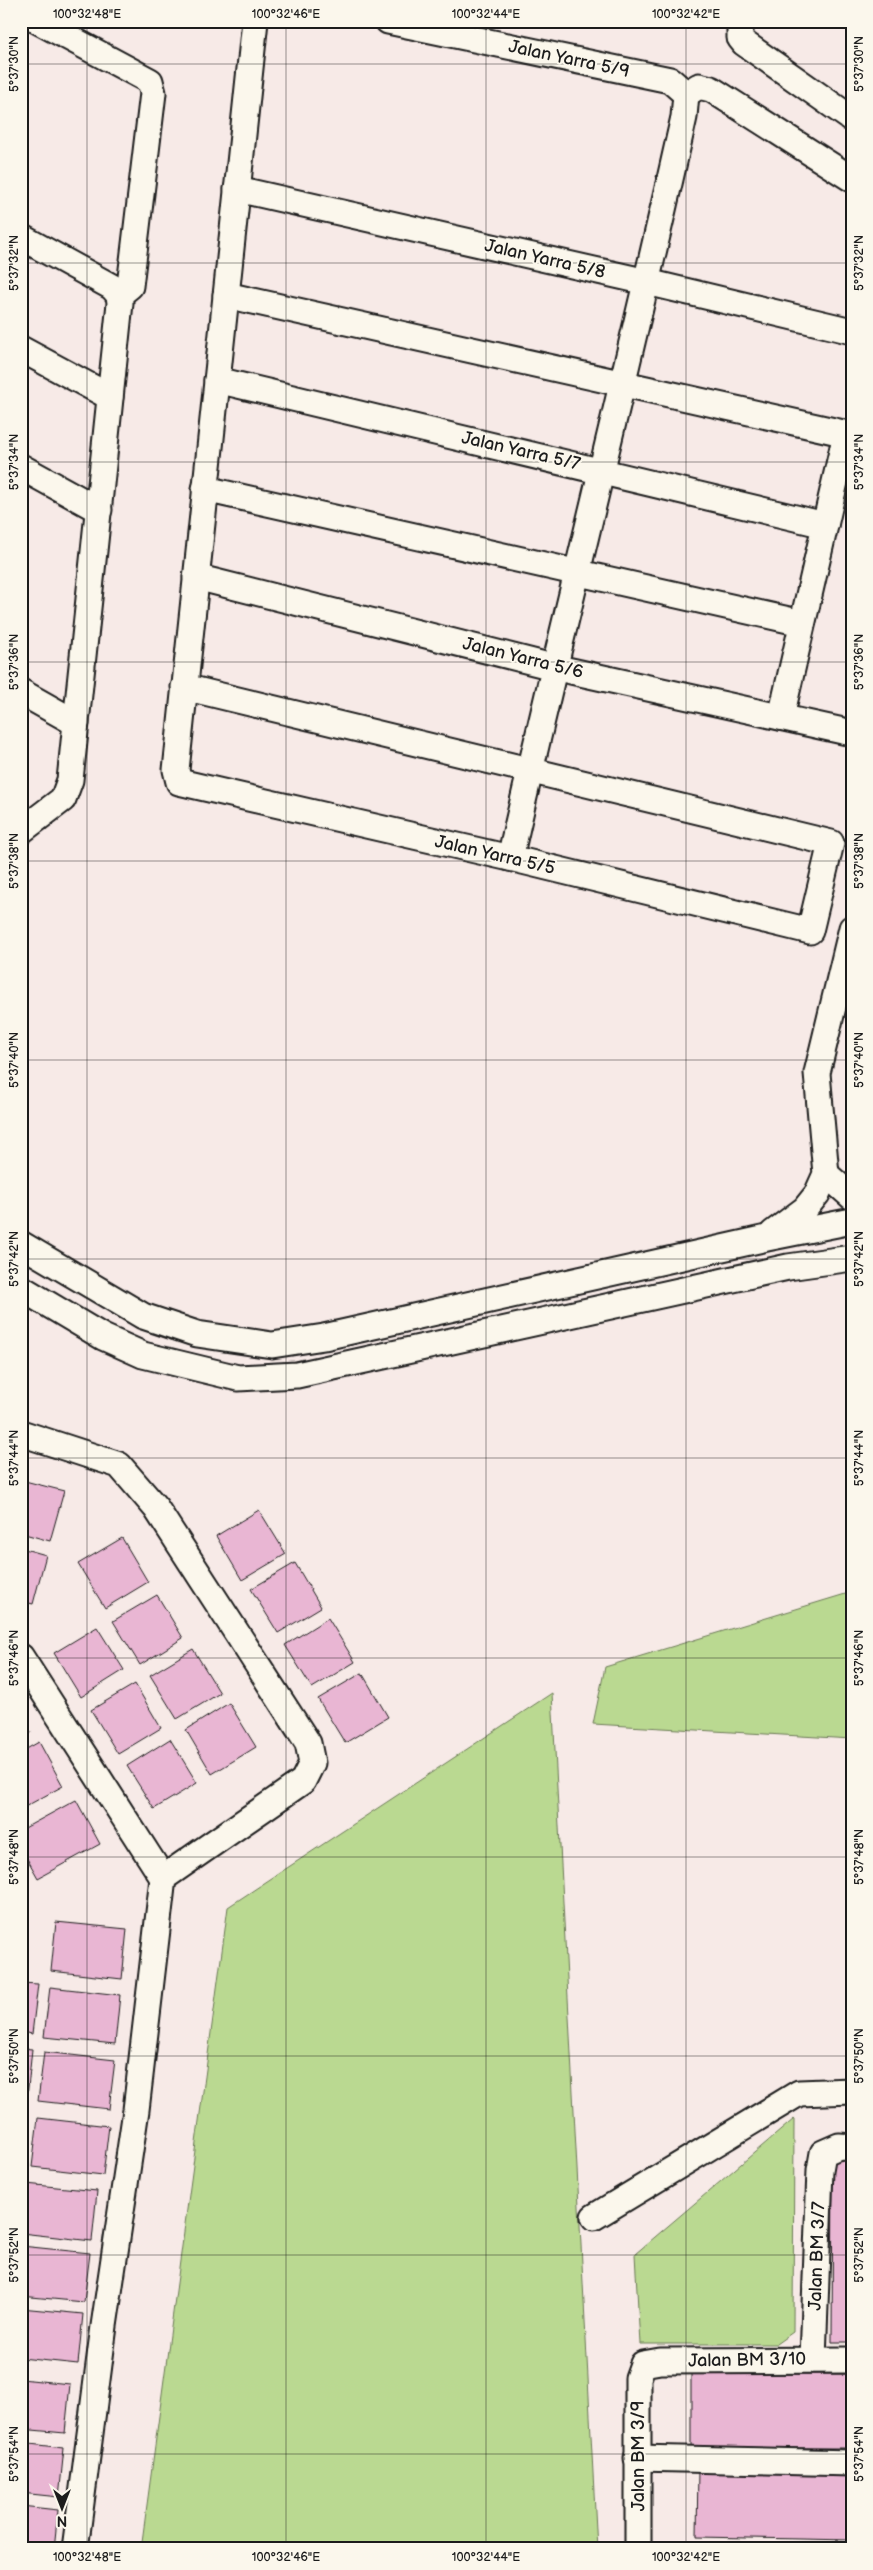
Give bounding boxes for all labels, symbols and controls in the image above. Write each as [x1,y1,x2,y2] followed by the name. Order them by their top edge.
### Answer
[53,7,121,22] text: 100°32'48"E
[252,7,320,22] text: 100°32'46"E
[452,7,520,22] text: 100°32'44"E
[652,7,720,22] text: 100°32'42"E
[7,36,22,92] text: 5°37'30"N
[507,36,631,82] street label: Jalan Yarra 5/9
[852,36,867,92] text: 5°37'30"N
[7,235,22,291] text: 5°37'32"N
[483,235,607,283] street label: Jalan Yarra 5/8
[852,235,867,291] text: 5°37'32"N
[460,427,583,475] street label: Jalan Yarra 5/7
[7,434,22,490] text: 5°37'34"N
[852,434,867,490] text: 5°37'34"N
[461,633,585,683] street label: Jalan Yarra 5/6
[7,634,22,690] text: 5°37'36"N
[852,634,867,690] text: 5°37'36"N
[433,831,557,879] street label: Jalan Yarra 5/5
[7,833,22,889] text: 5°37'38"N
[852,833,867,889] text: 5°37'38"N
[7,1032,22,1088] text: 5°37'40"N
[852,1032,867,1088] text: 5°37'40"N
[7,1231,22,1287] text: 5°37'42"N
[852,1231,867,1287] text: 5°37'42"N
[7,1430,22,1486] text: 5°37'44"N
[852,1430,867,1486] text: 5°37'44"N
[7,1630,22,1686] text: 5°37'46"N
[852,1630,867,1686] text: 5°37'46"N
[7,1829,22,1885] text: 5°37'48"N
[852,1829,867,1885] text: 5°37'48"N
[7,2028,22,2084] text: 5°37'50"N
[852,2028,867,2084] text: 5°37'50"N
[805,2201,829,2311] street label: Jalan BM 3/7
[7,2227,22,2283] text: 5°37'52"N
[852,2227,867,2283] text: 5°37'52"N
[688,2348,806,2372] street label: Jalan BM 3/10
[628,2401,649,2511] street label: Jalan BM 3/9
[7,2426,22,2482] text: 5°37'54"N
[852,2426,867,2482] text: 5°37'54"N
[38,2482,88,2532] north arrow
[57,2512,67,2529] text: N
[53,2550,121,2565] text: 100°32'48"E
[252,2550,320,2565] text: 100°32'46"E
[452,2550,520,2565] text: 100°32'44"E
[652,2550,720,2565] text: 100°32'42"E

